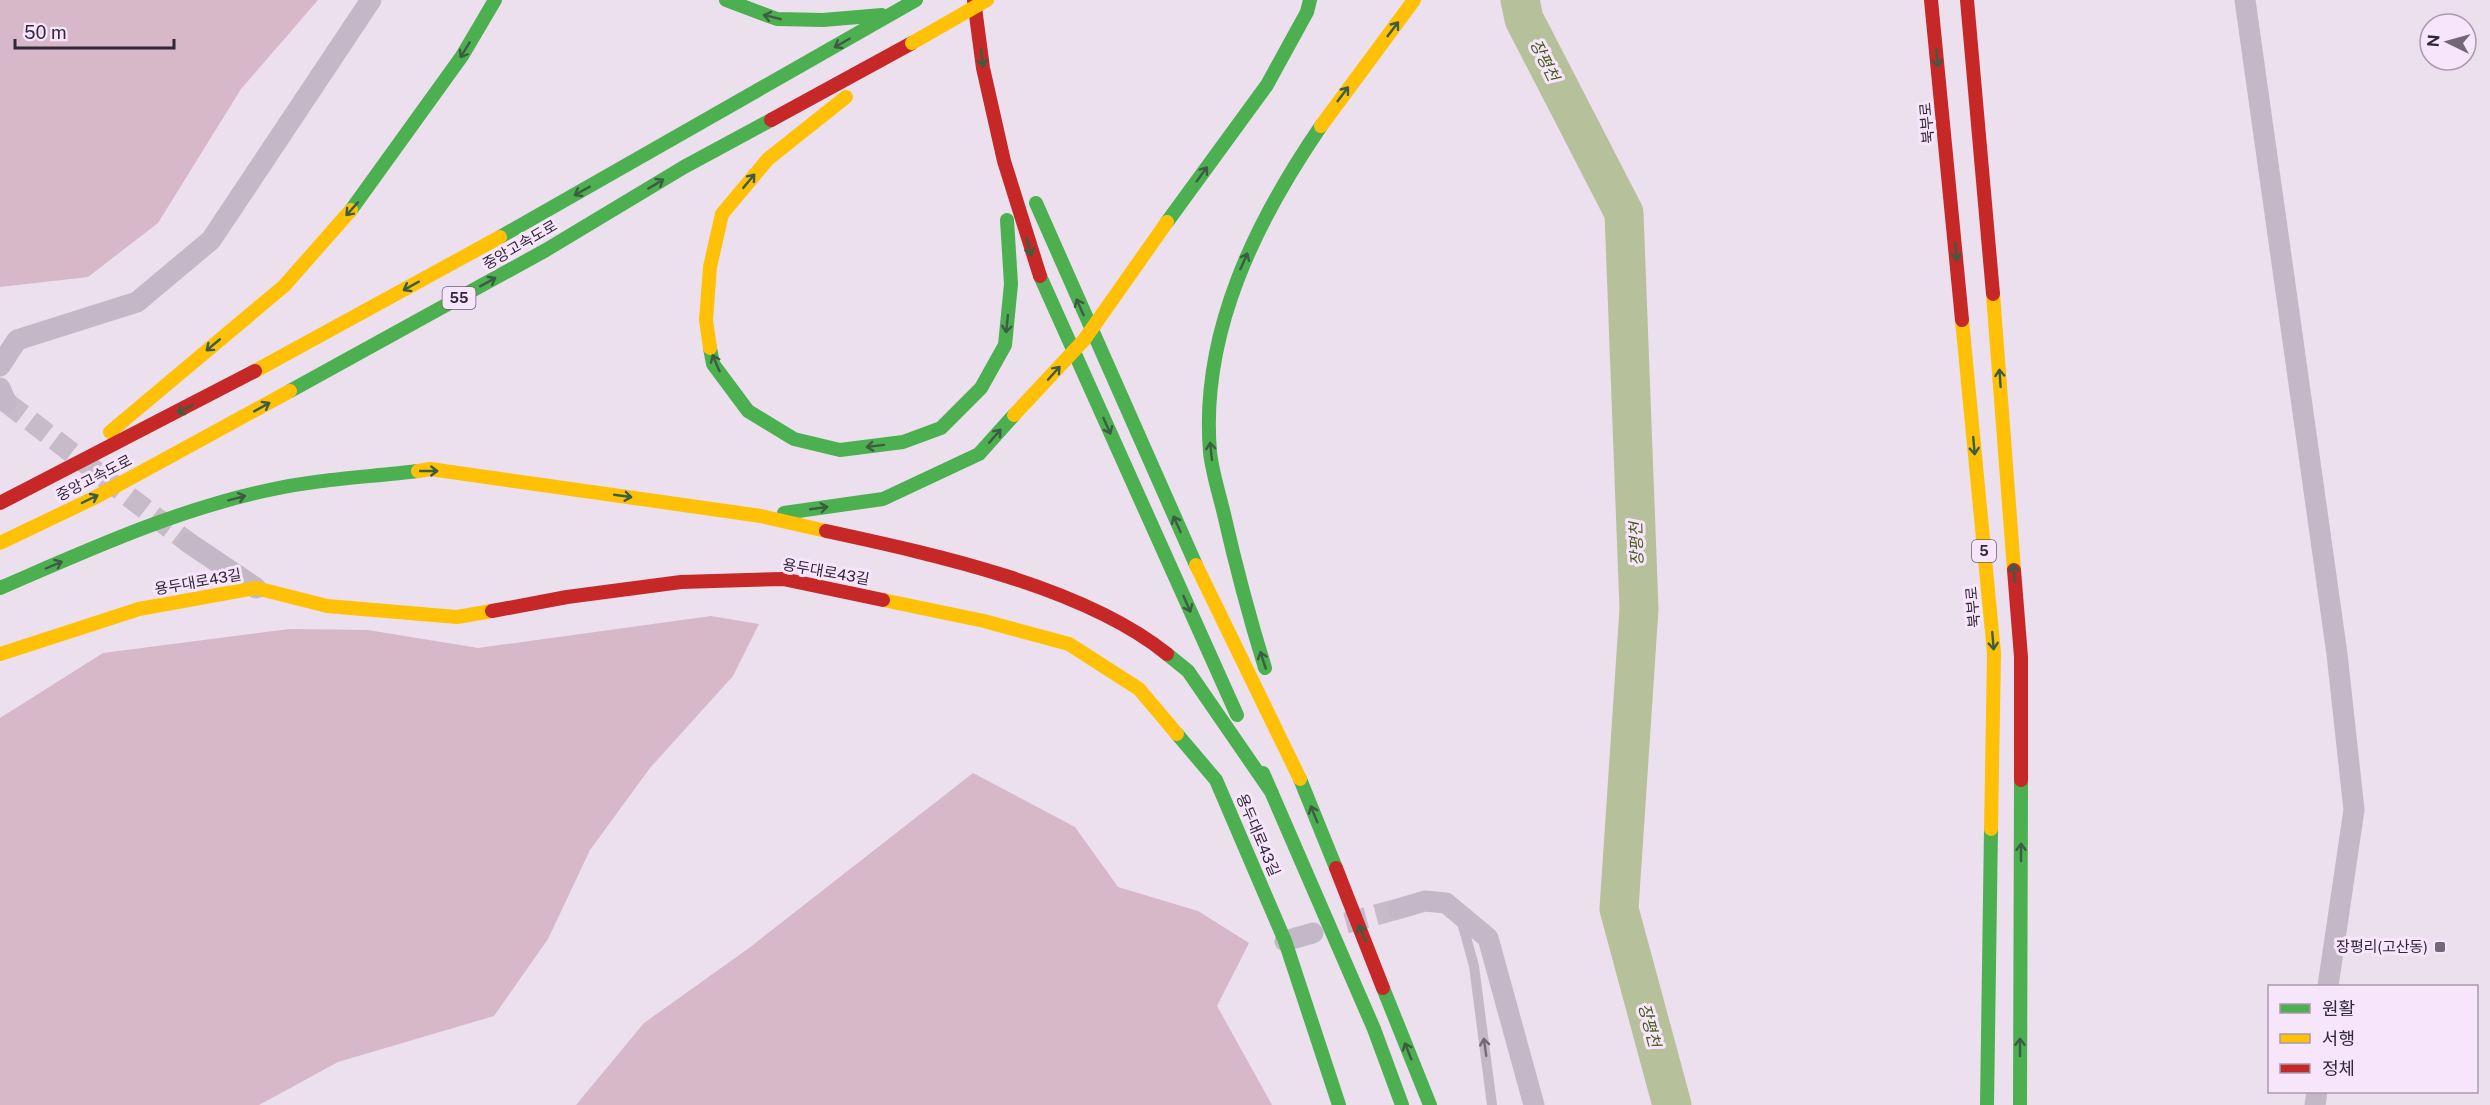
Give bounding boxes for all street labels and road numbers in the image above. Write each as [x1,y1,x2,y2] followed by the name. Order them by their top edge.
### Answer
[1916,102,1937,144] street label: 북부로
[480,217,560,273] street label: 중앙고속도로
[442,287,476,309] road number: 55
[53,451,135,504] street label: 중앙고속도로
[1972,540,1996,562] road number: 5
[781,556,871,588] street label: 용두대로43길
[153,566,243,598] street label: 용두대로43길
[1962,586,1983,628] street label: 북부로
[1233,791,1283,879] street label: 용두대로43길

